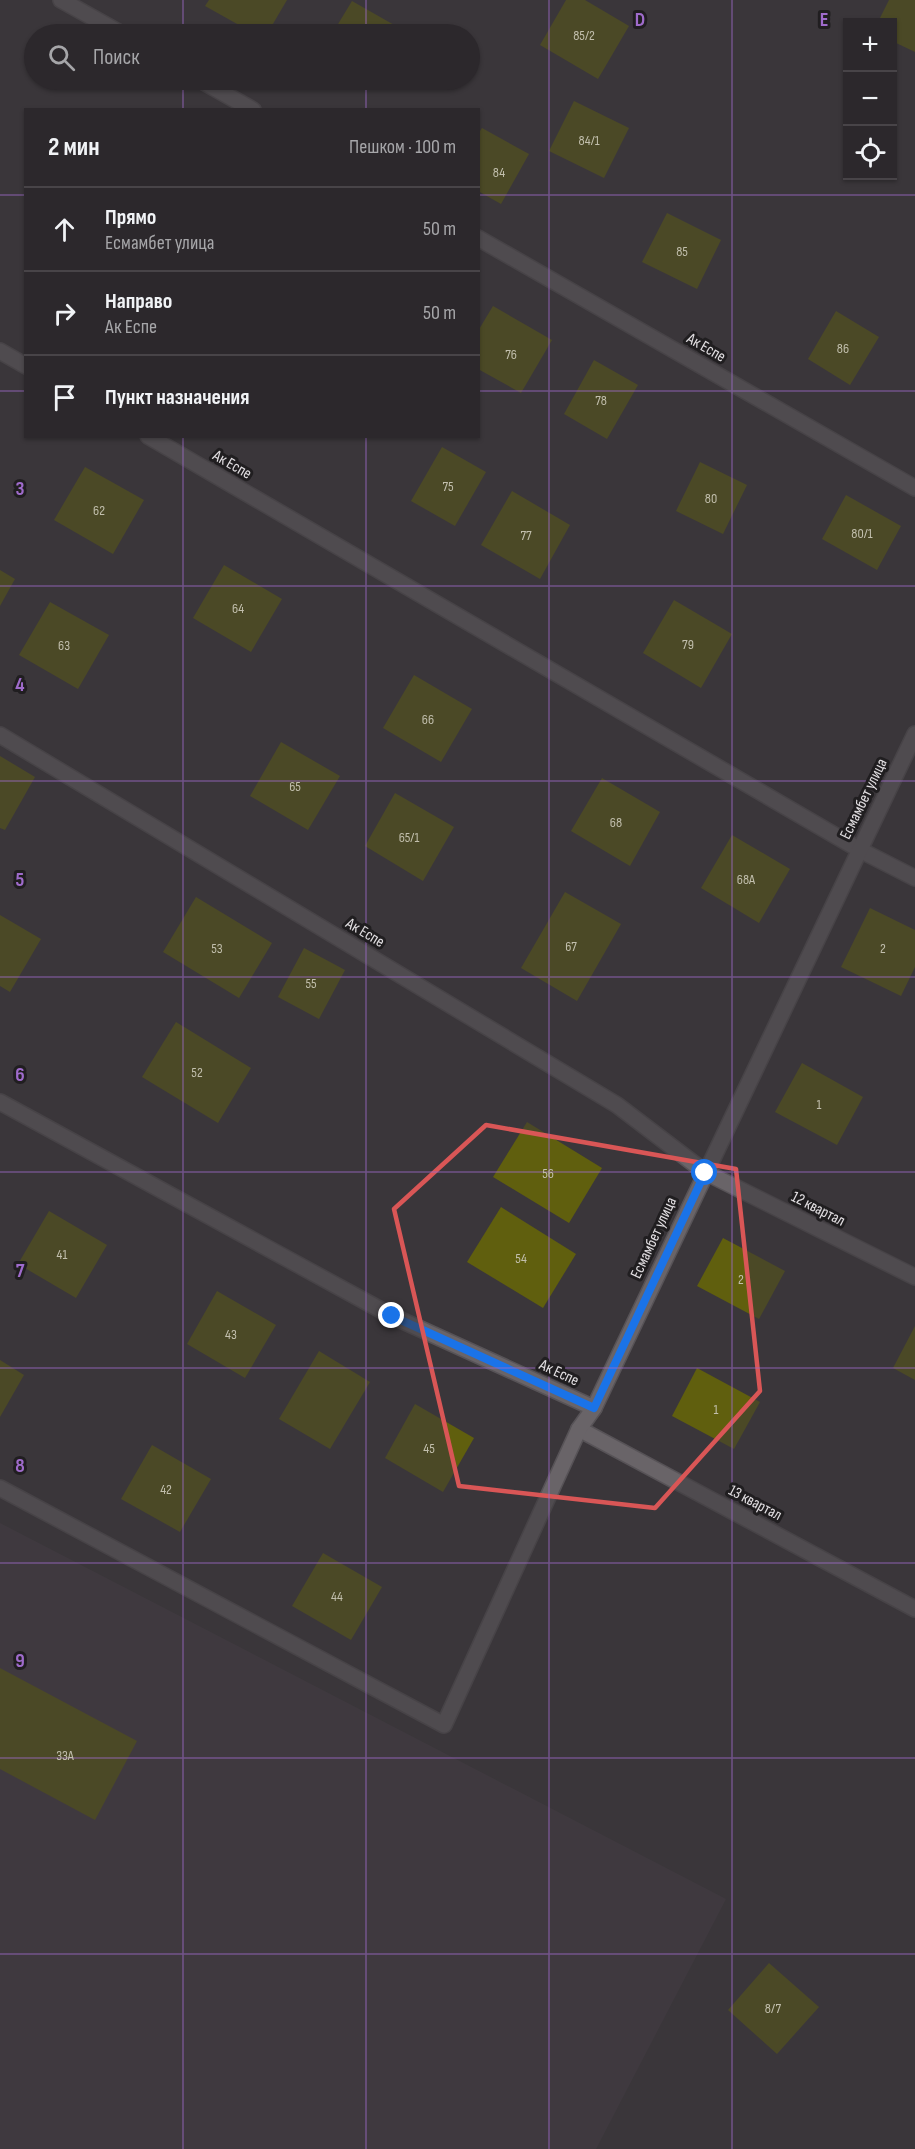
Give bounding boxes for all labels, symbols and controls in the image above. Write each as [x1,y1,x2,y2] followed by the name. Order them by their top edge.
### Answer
[635,8,645,32] text: D
[820,8,828,32] text: E
[843,18,897,180] map controls
[843,18,897,72] button: +
[24,24,480,90] search box
[573,27,595,44] house number: 85/2
[45,41,78,74] icon: search
[93,44,139,71] text: Поиск
[843,72,897,126] button: −
[843,126,897,180] button: locate
[48,132,100,163] text: 2 мин
[578,132,600,149] house number: 84/1
[349,135,456,159] text: Пешком · 100 m
[493,164,505,181] house number: 84
[105,204,156,231] text: Прямо
[48,213,81,246] icon: ahead
[423,217,456,241] text: 50 m
[105,231,214,255] text: Есмамбет улица
[676,243,688,260] house number: 85
[105,288,172,315] text: Направо
[48,297,81,330] icon: right
[423,301,456,325] text: 50 m
[105,315,157,339] text: Ак Еспе
[682,329,729,367] street label: Ак Еспе
[837,340,849,357] house number: 86
[505,346,517,363] house number: 76
[48,381,81,414] icon: arrive
[105,384,249,411] text: Пункт назначения
[595,392,607,409] house number: 78
[208,446,255,484] street label: Ак Еспе
[16,477,25,501] text: 3
[442,478,454,495] house number: 75
[705,490,717,507] house number: 80
[93,502,105,519] house number: 62
[851,525,873,542] house number: 80/1
[520,527,532,544] house number: 77
[232,600,244,617] house number: 64
[682,636,694,653] house number: 79
[58,637,70,654] house number: 63
[15,673,25,697] text: 4
[422,711,434,728] house number: 66
[836,756,892,842] street label: Есмамбет улица
[289,778,301,795] house number: 65
[610,814,622,831] house number: 68
[399,829,419,846] house number: 65/1
[16,868,25,892] text: 5
[737,871,756,888] house number: 68А
[341,914,388,952] street label: Ак Еспе
[565,938,577,955] house number: 67
[211,940,223,957] house number: 53
[880,940,886,957] house number: 2
[305,975,317,992] house number: 55
[15,1063,25,1087] text: 6
[191,1064,203,1081] house number: 52
[817,1096,822,1113] house number: 1
[691,1159,717,1185] route start
[542,1165,554,1182] house number: 56
[788,1187,848,1231] street label: 12 квартал
[627,1194,681,1282] street label: Есмамбет улица
[57,1246,67,1263] house number: 41
[515,1250,527,1267] house number: 54
[16,1259,25,1283] text: 7
[738,1271,744,1288] house number: 2
[378,1302,404,1328] route end
[225,1326,237,1343] house number: 43
[535,1355,582,1390] street label: Ак Еспе
[714,1401,719,1418] house number: 1
[423,1440,435,1457] house number: 45
[15,1454,25,1478] text: 8
[160,1481,172,1498] house number: 42
[725,1481,785,1525] street label: 13 квартал
[331,1588,343,1605] house number: 44
[15,1649,25,1673] text: 9
[56,1747,75,1764] house number: 33А
[765,2000,782,2017] house number: 8/7

